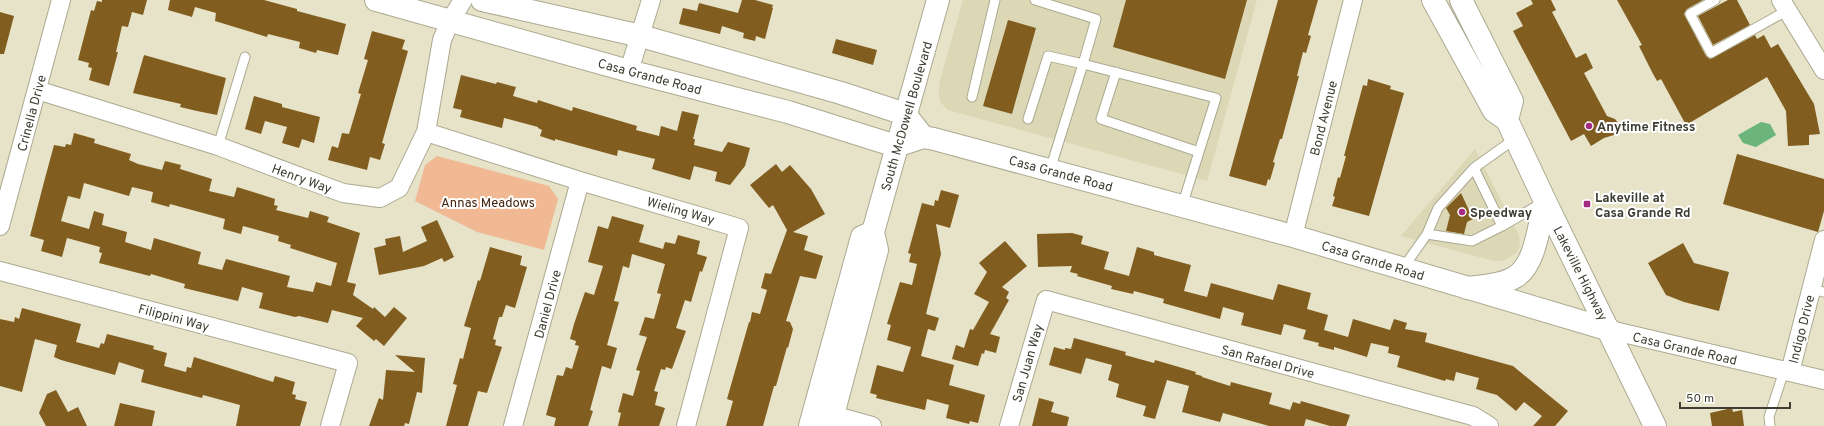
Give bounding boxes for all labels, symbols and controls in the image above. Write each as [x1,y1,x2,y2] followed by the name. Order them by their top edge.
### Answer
[879,40,937,193] street label: South McDowell Boulevard
[596,56,703,99] street label: Casa Grande Road
[15,73,51,154] street label: Crinella Drive
[1308,79,1342,158] street label: Bond Avenue
[1597,120,1695,136] place label: Anytime Fitness
[1584,121,1594,131] marker: Anytime Fitness
[1007,153,1114,196] street label: Casa Grande Road
[269,162,334,198] street label: Henry Way
[1595,191,1691,222] place label: Lakeville at Casa Grande Rd
[645,195,716,229] street label: Wieling Way
[441,196,535,212] park label: Annas Meadows
[1582,199,1592,209] marker: Lakeville at Casa Grande Rd
[1470,206,1533,222] place label: Speedway
[1457,207,1467,217] marker: Speedway
[1548,224,1610,324] street label: Lakeville Highway
[1319,239,1426,285] street label: Casa Grande Road
[532,268,566,341] street label: Daniel Drive
[1787,294,1819,365] street label: Indigo Drive
[136,302,211,336] street label: Filippini Way
[1010,322,1048,405] street label: San Juan Way
[1631,330,1738,370] street label: Casa Grande Road
[1219,343,1316,383] street label: San Rafael Drive
[1680,384,1790,410] scale bar
[1686,391,1714,407] text: 50 m

